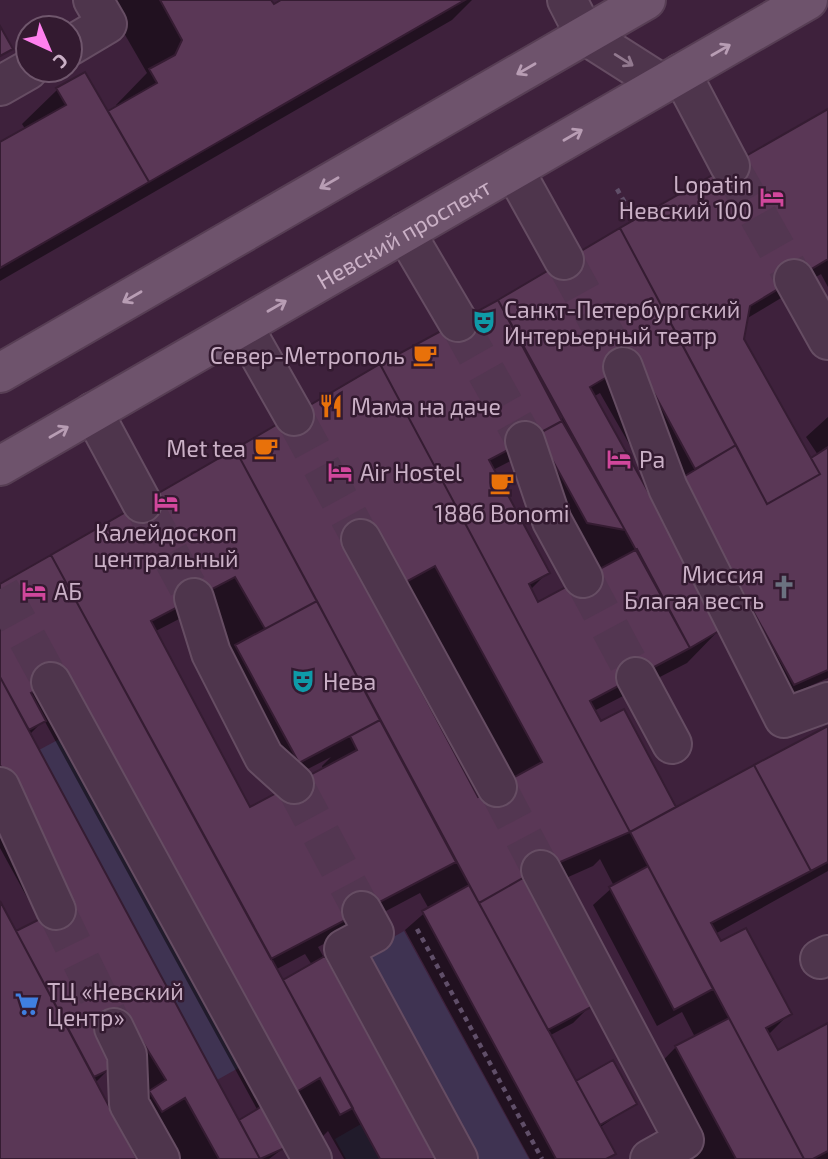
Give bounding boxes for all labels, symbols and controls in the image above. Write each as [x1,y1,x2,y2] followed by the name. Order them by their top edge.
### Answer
[14,14,84,84] north arrow
[711,43,731,57] one-way arrow
[49,49,73,74] text: С
[613,53,633,67] one-way arrow
[516,62,536,76] one-way arrow
[563,128,583,142] one-way arrow
[619,170,752,224] place label: Lopatin Невский 100
[311,172,496,294] street label: Невский проспект
[319,176,339,190] one-way arrow
[758,183,786,211] hotel icon: Lopatin Невский 100
[122,290,142,304] one-way arrow
[504,295,740,349] place label: Санкт-Петербургский Интерьерный театр
[267,299,287,313] one-way arrow
[470,308,498,336] theatre icon: Санкт-Петербургский Интерьерный театр
[210,341,405,369] place label: Север-Метрополь
[411,341,439,369] cafe icon: Север-Метрополь
[317,392,345,420] restaurant icon: Мама на даче
[351,392,501,420] place label: Мама на даче
[48,425,69,438] one-way arrow
[166,434,246,462] place label: Met tea
[252,434,280,462] cafe icon: Met tea
[605,445,633,473] hotel icon: Ра
[639,445,665,473] place label: Ра
[326,458,354,486] hotel icon: Air Hostel
[360,458,462,486] place label: Air Hostel
[488,469,516,497] cafe icon: 1886 Bonomi
[152,488,180,516] hotel icon: Калейдоскоп центральный
[435,499,569,527] place label: 1886 Bonomi
[93,518,239,572] place label: Калейдоскоп центральный
[624,560,764,614] place label: Миссия Благая весть
[770,573,798,601] church icon: Миссия Благая весть
[20,577,48,605] hotel icon: АБ
[54,577,82,605] place label: АБ
[289,667,317,695] theatre icon: Нева
[323,667,376,695] place label: Нева
[47,977,184,1031] place label: ТЦ «Невский Центр»
[13,990,41,1018] supermarket icon: ТЦ «Невский Центр»

